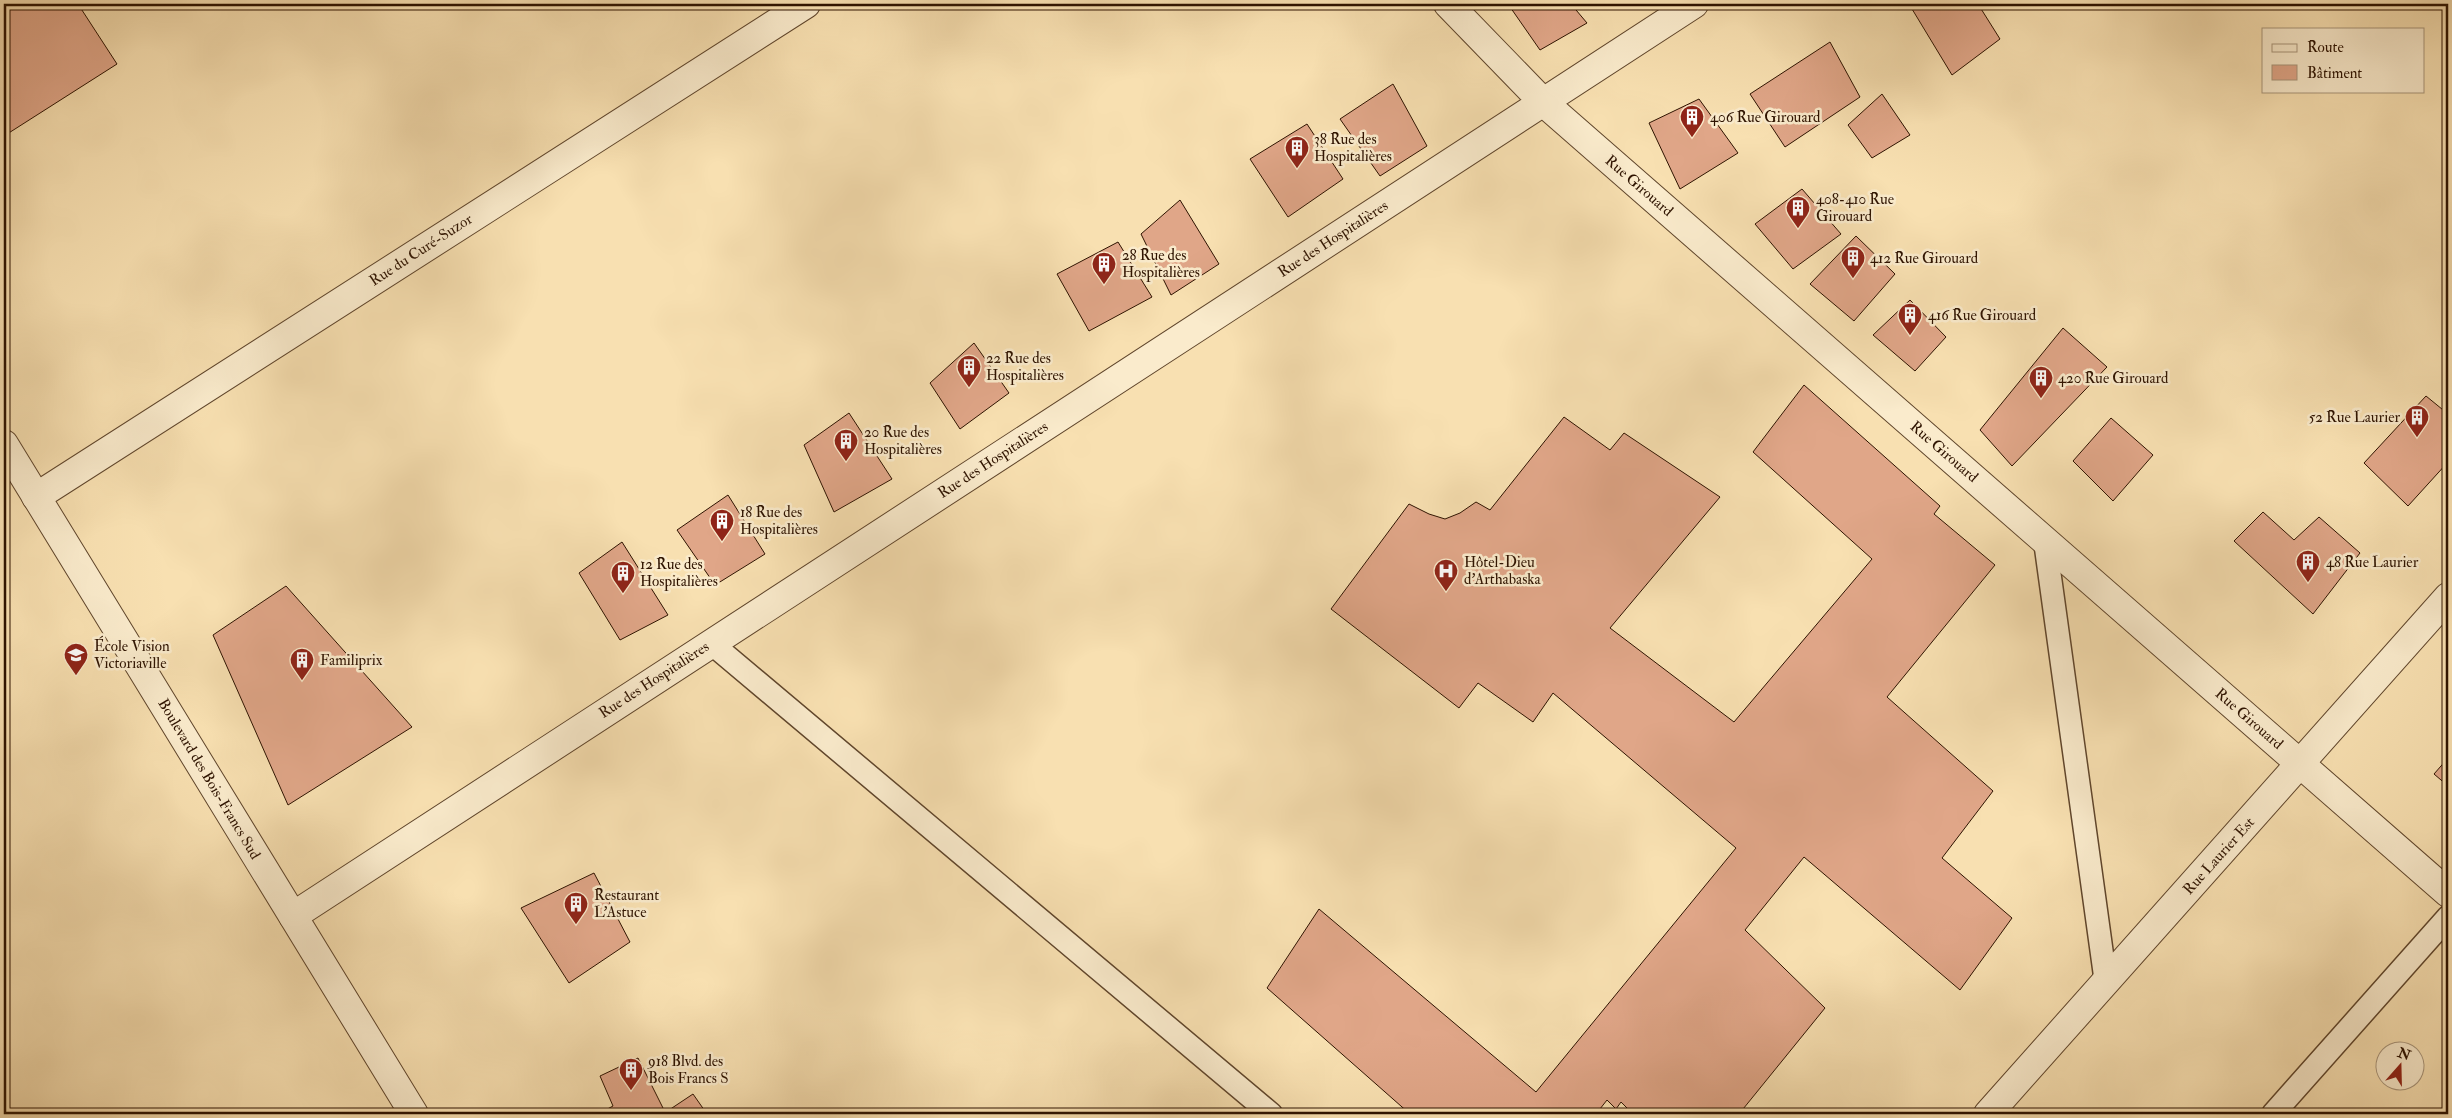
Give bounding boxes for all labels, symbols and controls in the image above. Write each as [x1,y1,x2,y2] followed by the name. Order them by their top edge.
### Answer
[2262,28,2424,92] legend
[2307,38,2344,57] text: Route
[2307,64,2362,83] text: Bâtiment
[1679,104,1705,138] building icon: 406 Rue Girouard
[1710,108,1821,127] place label: 406 Rue Girouard
[1314,130,1392,167] place label: 38 Rue des Hospitalières
[1284,135,1310,169] building icon: 38 Rue des Hospitalières
[1601,151,1677,221] street label: Rue Girouard
[1816,190,1894,226] place label: 408-410 Rue Girouard
[1785,195,1811,229] building icon: 408-410 Rue Girouard
[1274,196,1392,283] street label: Rue des Hospitalières
[366,209,476,290] street label: Rue du Curé-Suzor
[1840,245,1866,279] building icon: 412 Rue Girouard
[1122,246,1200,283] place label: 28 Rue des Hospitalières
[1870,249,1979,268] place label: 412 Rue Girouard
[1091,251,1117,285] building icon: 28 Rue des Hospitalières
[1897,302,1923,336] building icon: 416 Rue Girouard
[1928,306,2037,325] place label: 416 Rue Girouard
[986,349,1064,386] place label: 22 Rue des Hospitalières
[956,354,982,388] building icon: 22 Rue des Hospitalières
[2028,365,2054,399] building icon: 420 Rue Girouard
[2058,369,2169,388] place label: 420 Rue Girouard
[2404,404,2430,438] building icon: 52 Rue Laurier
[2309,408,2400,427] place label: 52 Rue Laurier
[934,417,1052,504] street label: Rue des Hospitalières
[1906,417,1982,487] street label: Rue Girouard
[864,423,942,460] place label: 20 Rue des Hospitalières
[833,428,859,462] building icon: 20 Rue des Hospitalières
[740,503,818,540] place label: 18 Rue des Hospitalières
[709,508,735,542] building icon: 18 Rue des Hospitalières
[2295,549,2321,583] building icon: 48 Rue Laurier
[1464,553,1541,589] place label: Hôtel-Dieu d'Arthabaska
[2326,553,2419,572] place label: 48 Rue Laurier
[640,555,718,592] place label: 12 Rue des Hospitalières
[1433,558,1459,592] hospital icon: Hôtel-Dieu d'Arthabaska
[610,560,636,594] building icon: 12 Rue des Hospitalières
[94,635,170,673] place label: École Vision Victoriaville
[595,637,713,724] street label: Rue des Hospitalières
[63,642,89,676] school or university icon: École Vision Victoriaville
[289,647,315,681] building icon: Familiprix
[320,651,383,671] place label: Familiprix
[2211,684,2287,754] street label: Rue Girouard
[153,695,265,863] street label: Boulevard des Bois-Francs Sud
[2179,813,2259,899] street label: Rue Laurier Est
[594,886,659,922] place label: Restaurant L'Astuce
[563,891,589,925] building icon: Restaurant L'Astuce
[2374,1040,2424,1090] north arrow
[2395,1044,2414,1065] text: N
[647,1052,728,1088] place label: 918 Blvd. des Bois Francs S
[618,1057,644,1091] building icon: 918 Blvd. des Bois Francs S

